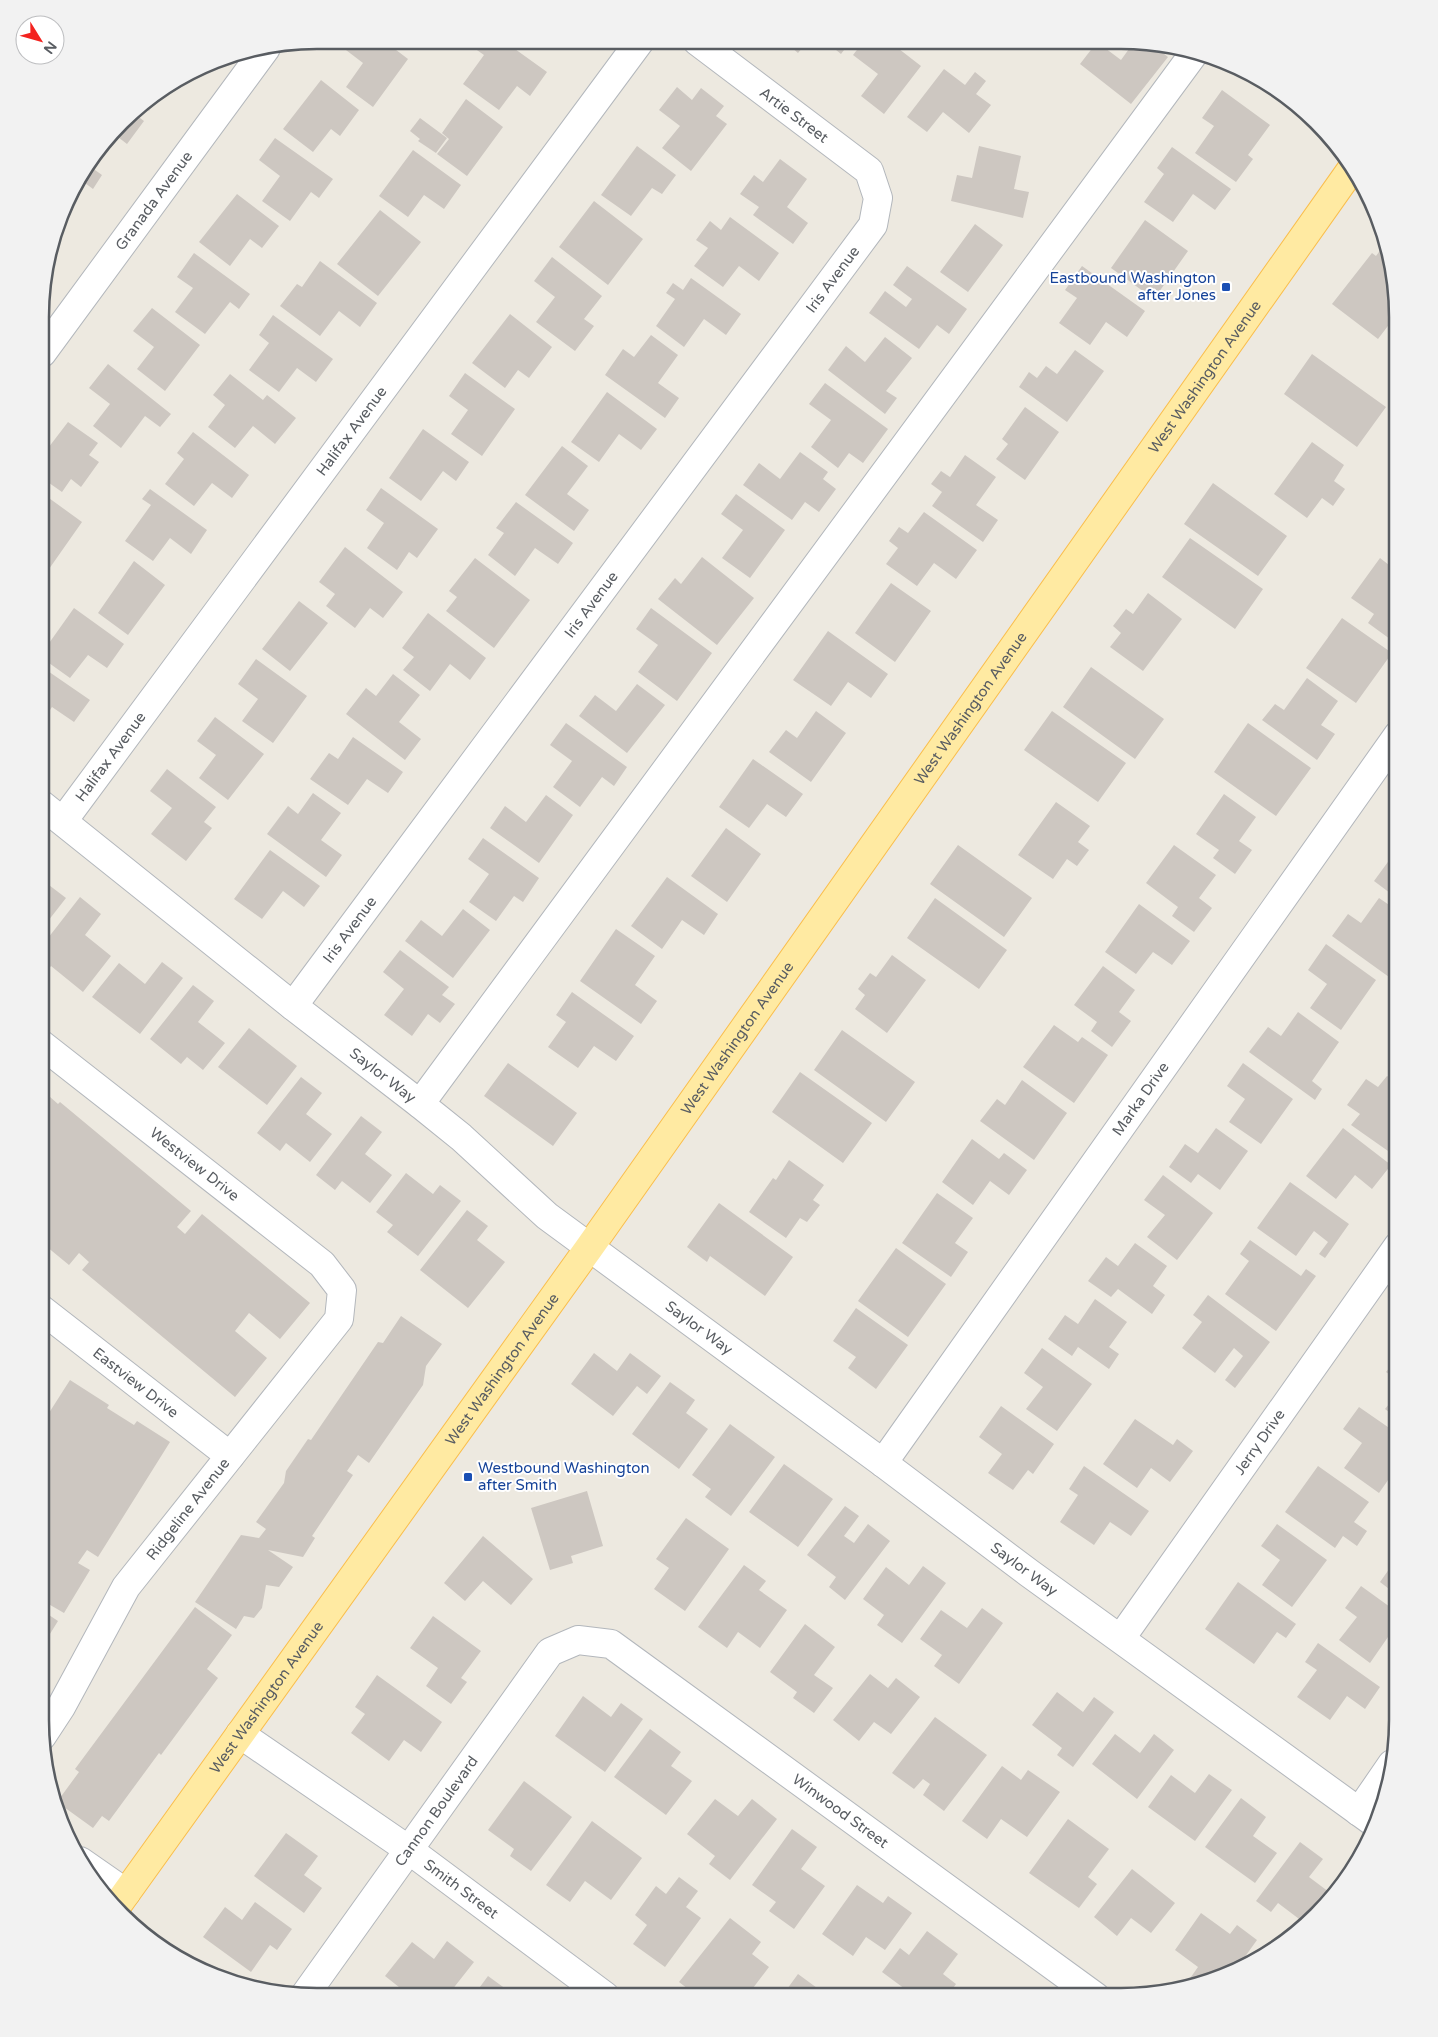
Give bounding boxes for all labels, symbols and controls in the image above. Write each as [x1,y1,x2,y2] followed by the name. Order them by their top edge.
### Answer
[15,15,65,65] north arrow
[40,38,60,57] text: N
[756,83,832,147] street label: Artie Street
[111,148,196,254] street label: Granada Avenue
[802,243,863,316] street label: Iris Avenue
[1049,269,1216,304] place label: Eastbound Washington after Jones
[1220,281,1232,293] marker: Eastbound Washington after Jones
[1145,297,1265,457] street label: West Washington Avenue
[312,383,390,479] street label: Halifax Avenue
[560,568,622,641] street label: Iris Avenue
[910,628,1031,788] street label: West Washington Avenue
[72,708,150,805] street label: Halifax Avenue
[319,893,380,967] street label: Iris Avenue
[677,958,797,1118] street label: West Washington Avenue
[346,1044,420,1107] street label: Saylor Way
[1108,1059,1173,1139] street label: Marka Drive
[146,1124,243,1205] street label: Westview Drive
[441,1290,563,1449] street label: West Washington Avenue
[662,1297,736,1358] street label: Saylor Way
[89,1344,182,1422] street label: Eastview Drive
[1230,1406,1289,1478] street label: Jerry Drive
[143,1454,233,1564] street label: Ridgeline Avenue
[478,1459,650,1494] place label: Westbound Washington after Smith
[462,1471,474,1483] marker: Westbound Washington after Smith
[987,1538,1061,1600] street label: Saylor Way
[206,1618,327,1777] street label: West Washington Avenue
[391,1752,482,1870] street label: Cannon Boulevard
[789,1770,892,1852] street label: Winwood Street
[420,1855,502,1923] street label: Smith Street

